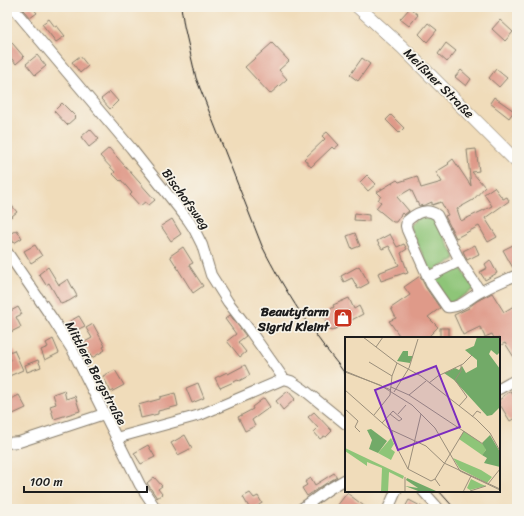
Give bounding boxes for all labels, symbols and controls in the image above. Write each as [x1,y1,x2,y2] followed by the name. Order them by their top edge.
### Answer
[398,42,480,124] street label: Meißner Straße
[156,163,216,235] street label: Bischofsweg
[257,300,330,338] place label: Beautyfarm Sigrid Kleint
[332,307,354,329] shop icon: Beautyfarm Sigrid Kleint
[59,317,133,429] street label: Mittlere Bergstraße
[345,337,500,492] inset map
[24,468,147,494] scale bar
[30,471,63,493] text: 100 m

